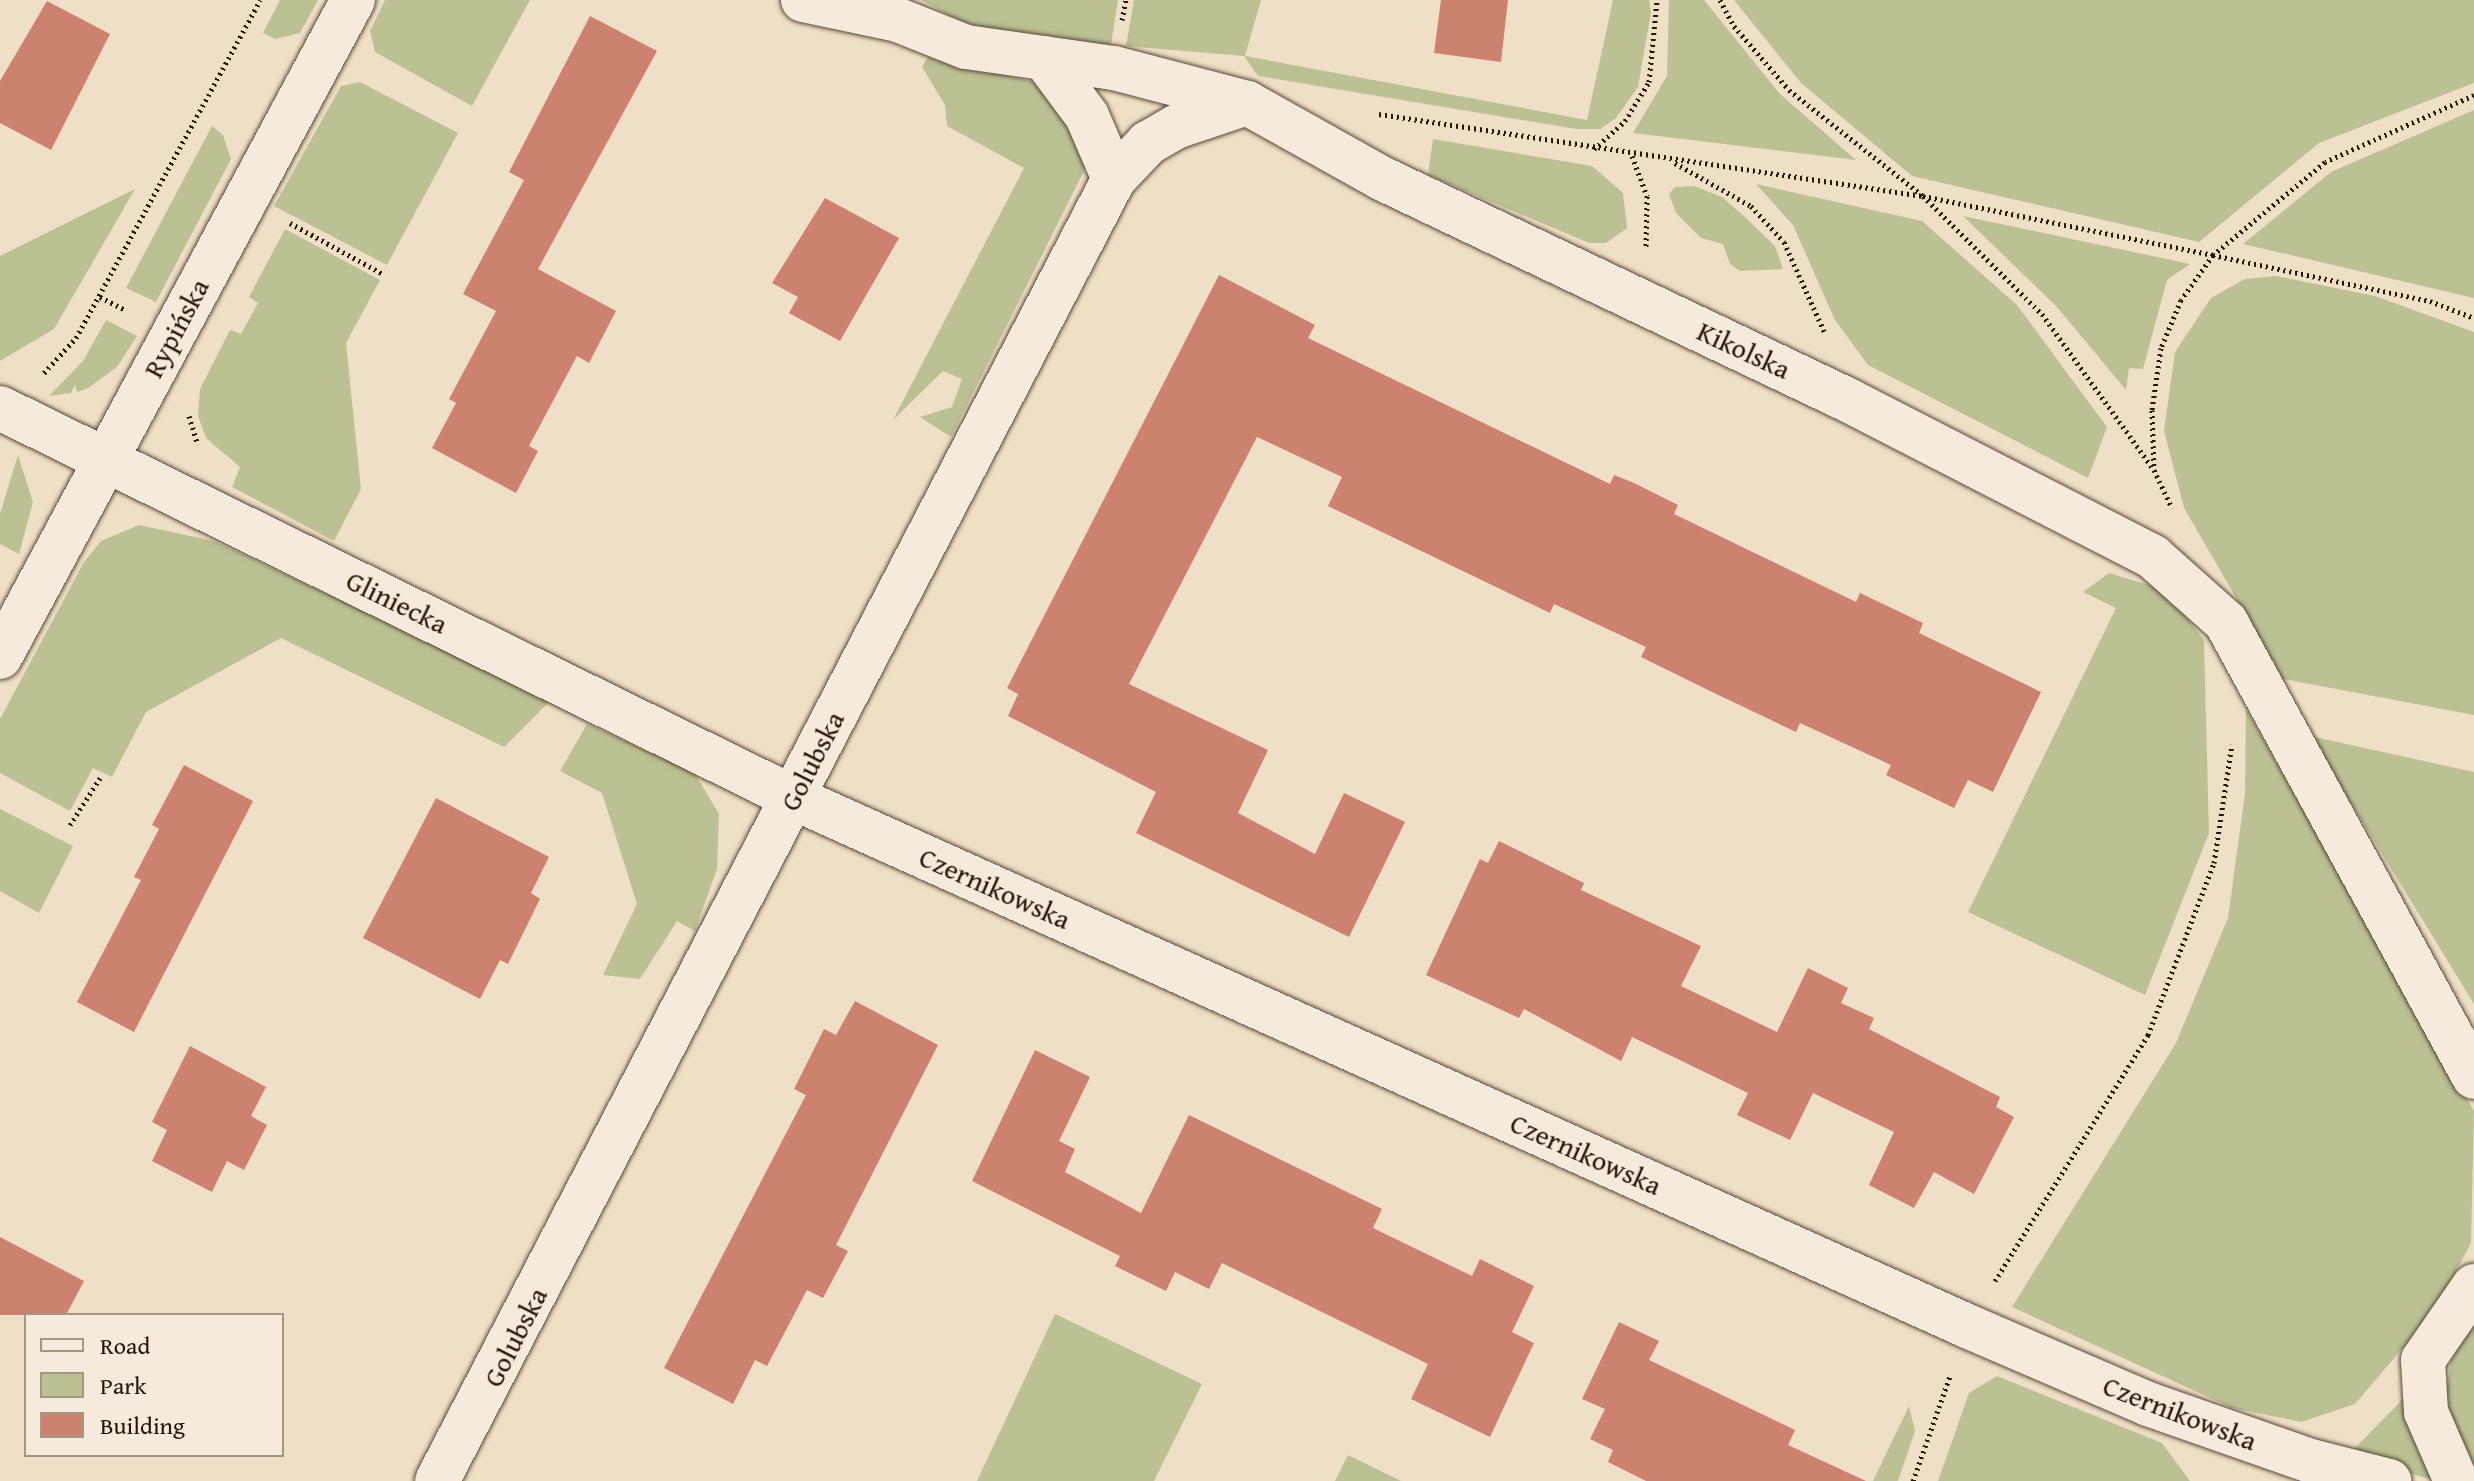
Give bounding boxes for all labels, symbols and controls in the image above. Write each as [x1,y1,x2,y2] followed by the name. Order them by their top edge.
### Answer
[136,273,216,383] street label: Rypińska
[1692,314,1796,386] street label: Kikolska
[341,563,453,641] street label: Gliniecka
[773,706,851,816] street label: Golubska
[914,840,1076,936] street label: Czernikowska
[1505,1106,1667,1202] street label: Czernikowska
[476,1282,554,1392] street label: Golubska
[24,1313,284,1457] legend
[100,1328,150,1363] text: Road
[100,1368,146,1403] text: Park
[2099,1368,2261,1458] street label: Czernikowska
[100,1408,185,1443] text: Building

